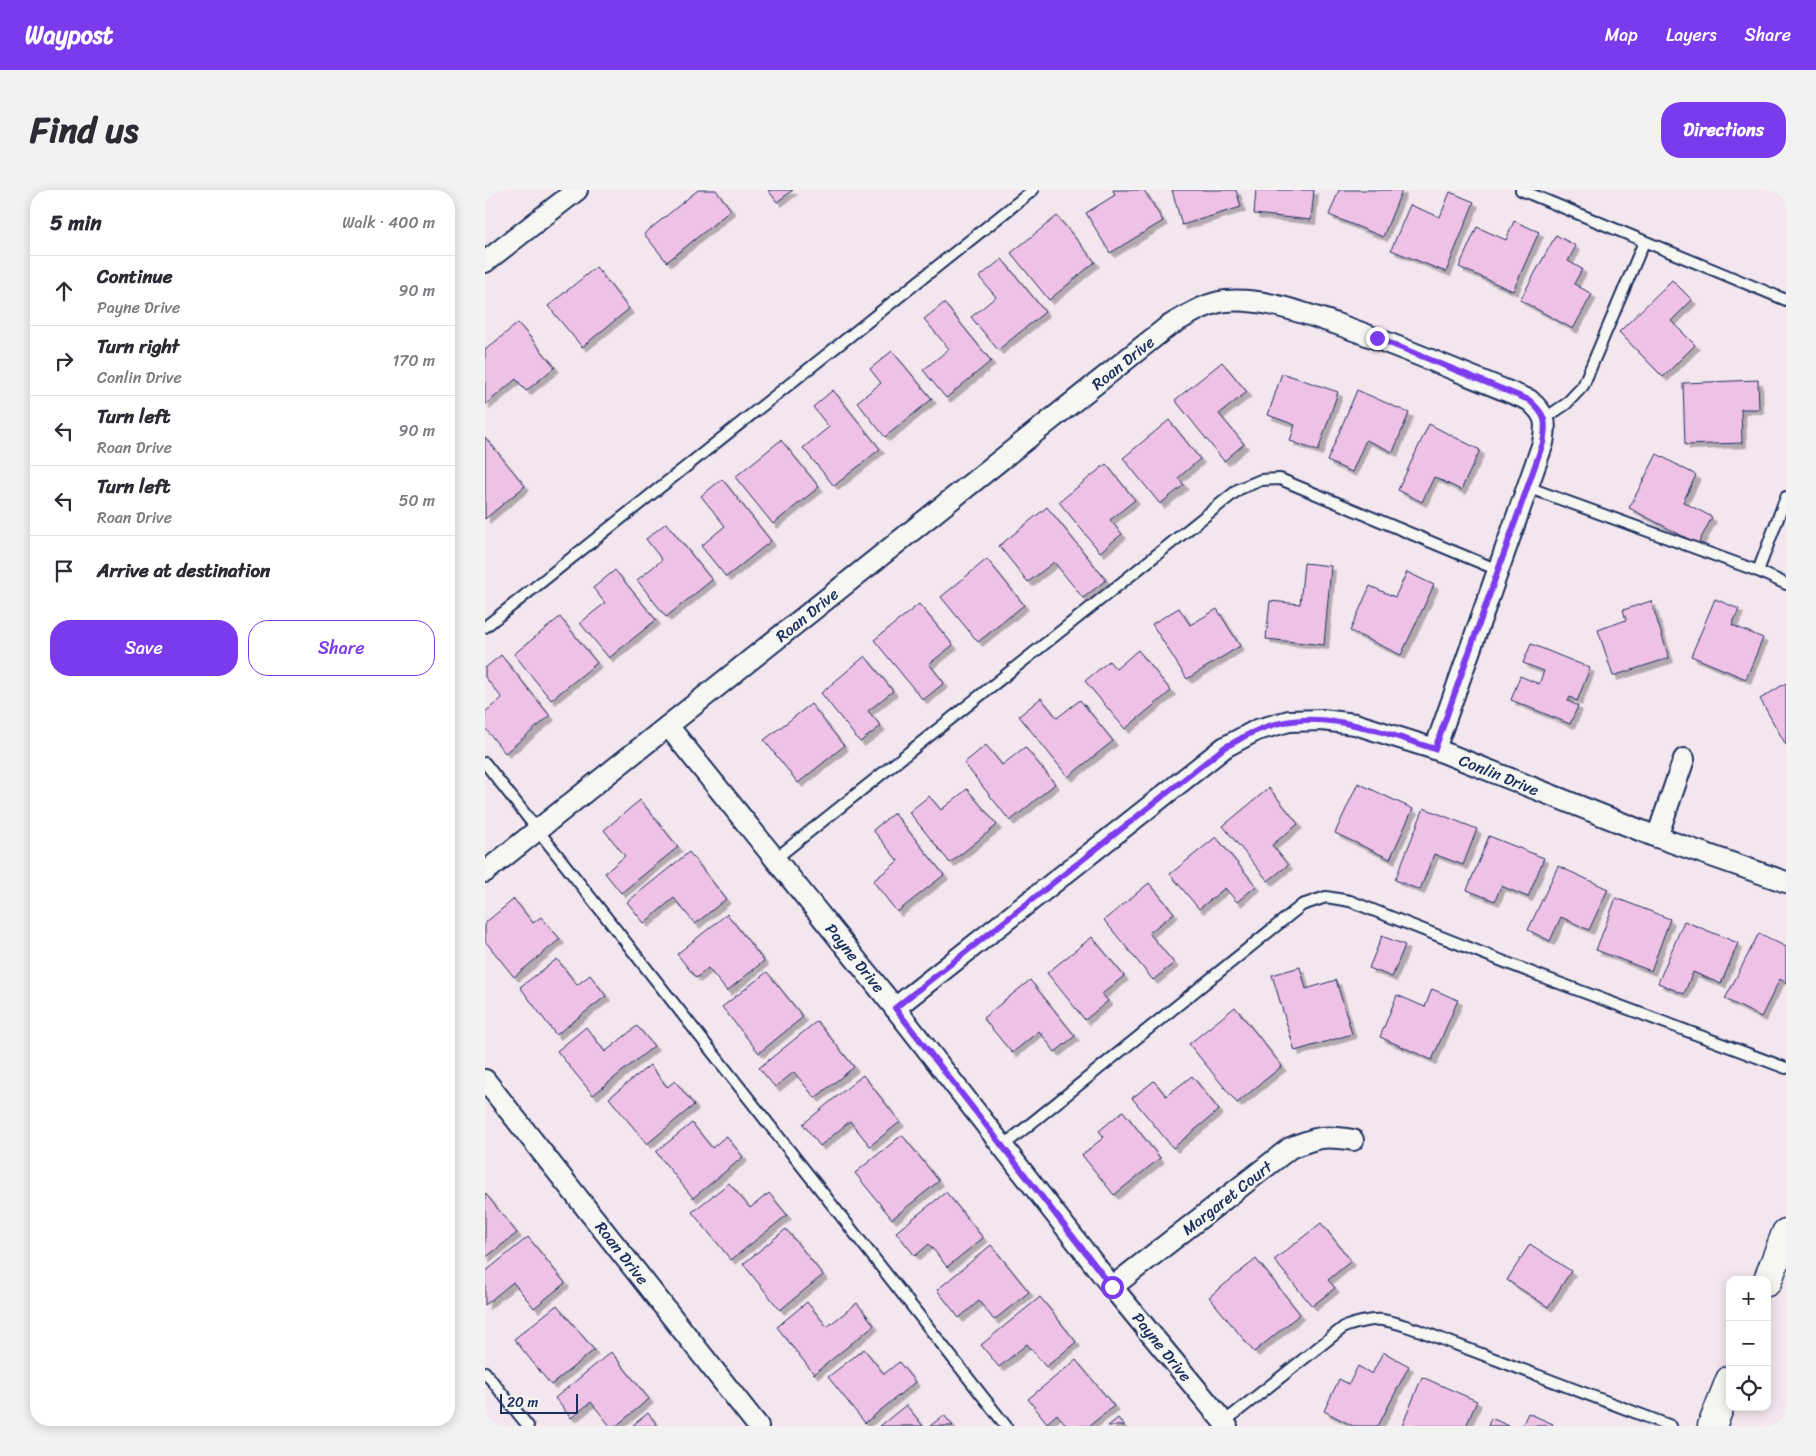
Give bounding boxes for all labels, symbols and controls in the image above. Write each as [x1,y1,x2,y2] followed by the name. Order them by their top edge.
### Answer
[25,14,113,56] text: Waypost
[1605,19,1638,51] text: Map
[1666,19,1717,51] text: Layers
[1745,19,1791,51] text: Share
[30,99,138,161] text: Find us
[1661,102,1786,158] button: Directions
[50,204,102,242] text: 5 min
[342,208,435,237] text: Walk · 400 m
[97,260,173,293] text: Continue
[399,276,435,305] text: 90 m
[50,277,78,305] icon: ahead
[97,293,180,322] text: Payne Drive
[1366,327,1389,350] route end
[1085,328,1161,398] street label: Roan Drive
[97,330,179,363] text: Turn right
[392,346,435,375] text: 170 m
[50,347,78,375] icon: right
[97,363,182,392] text: Conlin Drive
[97,400,170,433] text: Turn left
[399,416,435,445] text: 90 m
[50,417,78,445] icon: left
[97,433,172,462] text: Roan Drive
[97,470,170,503] text: Turn left
[399,486,435,515] text: 50 m
[50,487,78,515] icon: left
[97,503,172,532] text: Roan Drive
[97,554,270,587] text: Arrive at destination
[50,557,78,585] icon: arrive
[769,580,845,650] street label: Roan Drive
[50,620,238,676] button: Save
[248,620,435,676] button: Share
[1454,746,1544,804] street label: Conlin Drive
[818,917,892,999] street label: Payne Drive
[1175,1153,1279,1243] street label: Margaret Court
[588,1215,656,1291] street label: Roan Drive
[1101,1276,1124,1299] route start
[1726,1276,1771,1411] map controls
[1726,1276,1771,1321] button: +
[1125,1306,1199,1388] street label: Payne Drive
[1726,1321,1771,1366] button: −
[1726,1366,1771,1411] button: locate
[507,1390,538,1415] text: 20 m
[500,1391,577,1414] scale bar

